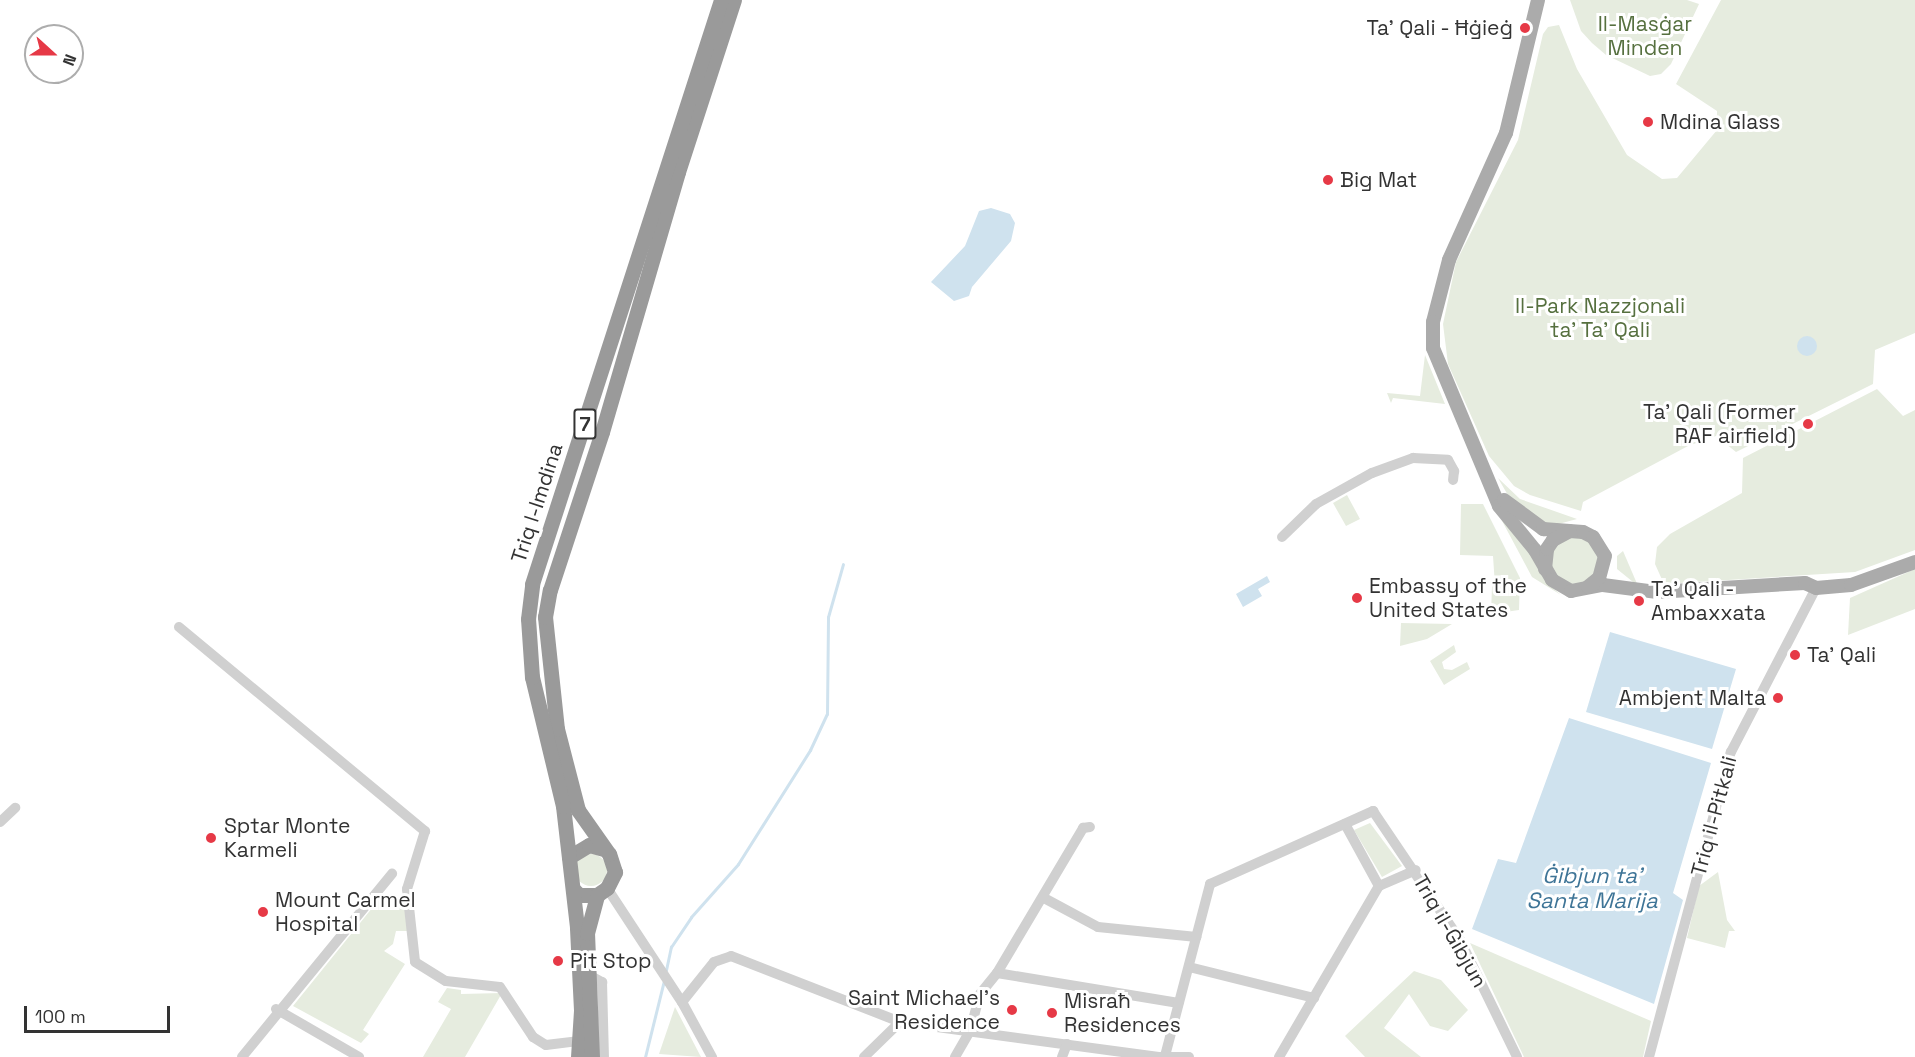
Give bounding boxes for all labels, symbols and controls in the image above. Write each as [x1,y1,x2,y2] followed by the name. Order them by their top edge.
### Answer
[1598,11,1692,61] park label: Il-Masġar Minden
[1365,15,1513,41] place label: Ta' Qali - Ħġieġ
[1518,21,1532,35] marker: Ta' Qali - Ħġieġ
[24,24,84,84] north arrow
[58,51,81,69] text: N
[1660,109,1780,135] place label: Mdina Glass
[1641,115,1655,129] marker: Mdina Glass
[1340,167,1417,193] place label: Big Mat
[1321,173,1335,187] marker: Big Mat
[1515,293,1685,343] park label: Il-Park Nazzjonali ta' Ta' Qali
[1643,399,1796,449] place label: Ta' Qali (Former RAF airfield)
[573,407,597,441] road number: 7
[1801,417,1815,431] marker: Ta' Qali (Former RAF airfield)
[506,440,568,566] street label: Triq l-Imdina
[1369,573,1527,623] place label: Embassy of the United States
[1651,576,1766,626] place label: Ta' Qali - Ambaxxata
[1350,591,1364,605] marker: Embassy of the United States
[1632,594,1646,608] marker: Ta' Qali - Ambaxxata
[1807,642,1876,668] place label: Ta' Qali
[1788,648,1802,662] marker: Ta' Qali
[1619,685,1766,711] place label: Ambjent Malta
[1771,691,1785,705] marker: Ambjent Malta
[1686,753,1742,879] street label: Triq il-Pitkali
[224,813,350,863] place label: Sptar Monte Karmeli
[202,829,220,847] marker: Sptar Monte Karmeli
[1526,862,1658,914] water label: Ġibjun ta' Santa Marija
[1408,870,1492,992] street label: Triq il-Ġibjun
[275,887,416,937] place label: Mount Carmel Hospital
[256,905,270,919] marker: Mount Carmel Hospital
[570,948,651,974] place label: Pit Stop
[551,954,565,968] marker: Pit Stop
[848,985,1000,1035] place label: Saint Michael's Residence
[1064,988,1181,1038] place label: Misraħ Residences
[27,994,172,1032] scale bar
[1005,1003,1019,1017] marker: Saint Michael's Residence
[35,1005,86,1028] text: 100 m
[1045,1006,1059,1020] marker: Misraħ Residences

